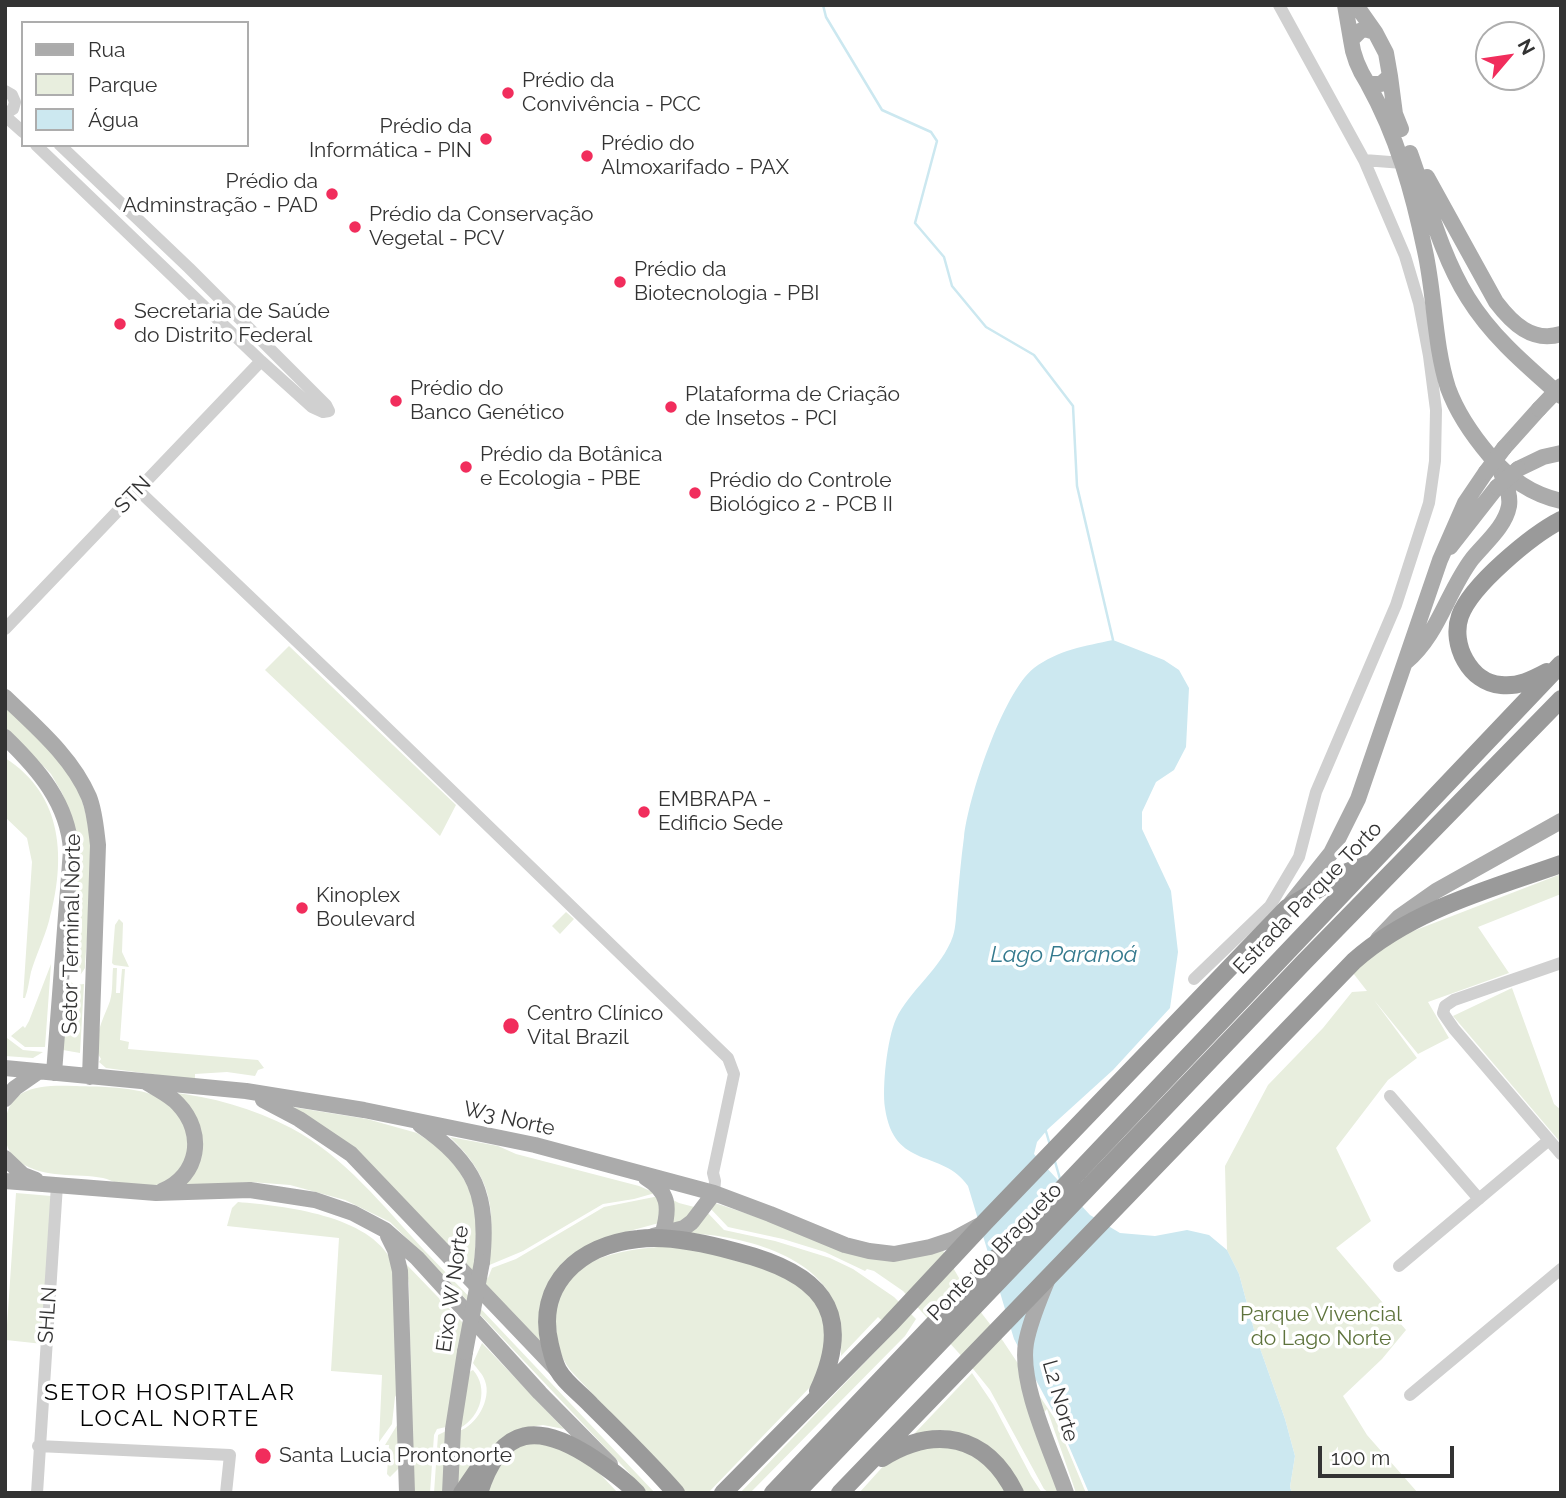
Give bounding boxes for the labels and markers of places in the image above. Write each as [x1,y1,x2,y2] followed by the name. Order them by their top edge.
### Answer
[522,68,701,118] place label: Prédio da Convivência - PCC
[500,85,516,101] marker: Prédio da Convivência - PCC
[309,114,472,164] place label: Prédio da Informática - PIN
[478,131,494,147] marker: Prédio da Informática - PIN
[601,131,789,181] place label: Prédio do Almoxarifado - PAX
[579,148,595,164] marker: Prédio do Almoxarifado - PAX
[123,169,318,219] place label: Prédio da Adminstração - PAD
[324,186,340,202] marker: Prédio da Adminstração - PAD
[369,202,594,252] place label: Prédio da Conservação Vegetal - PCV
[347,219,363,235] marker: Prédio da Conservação Vegetal - PCV
[634,257,819,307] place label: Prédio da Biotecnologia - PBI
[612,274,628,290] marker: Prédio da Biotecnologia - PBI
[134,299,330,349] place label: Secretaria de Saúde do Distrito Federal
[112,316,128,332] marker: Secretaria de Saúde do Distrito Federal
[410,376,564,426] place label: Prédio do Banco Genético
[685,382,900,432] place label: Plataforma de Criação de Insetos - PCI
[388,393,404,409] marker: Prédio do Banco Genético
[663,399,679,415] marker: Plataforma de Criação de Insetos - PCI
[480,442,662,492] place label: Prédio da Botânica e Ecologia - PBE
[458,459,474,475] marker: Prédio da Botânica e Ecologia - PBE
[709,468,893,518] place label: Prédio do Controle Biológico 2 - PCB II
[687,485,703,501] marker: Prédio do Controle Biológico 2 - PCB II
[658,787,783,837] place label: EMBRAPA - Edificio Sede
[636,804,652,820] marker: EMBRAPA - Edificio Sede
[316,883,415,933] place label: Kinoplex Boulevard
[294,900,310,916] marker: Kinoplex Boulevard
[527,1001,663,1051] place label: Centro Clínico Vital Brazil
[501,1016,521,1036] marker: Centro Clínico Vital Brazil
[279,1443,512,1469] place label: Santa Lucia Prontonorte
[253,1446,273,1466] marker: Santa Lucia Prontonorte

